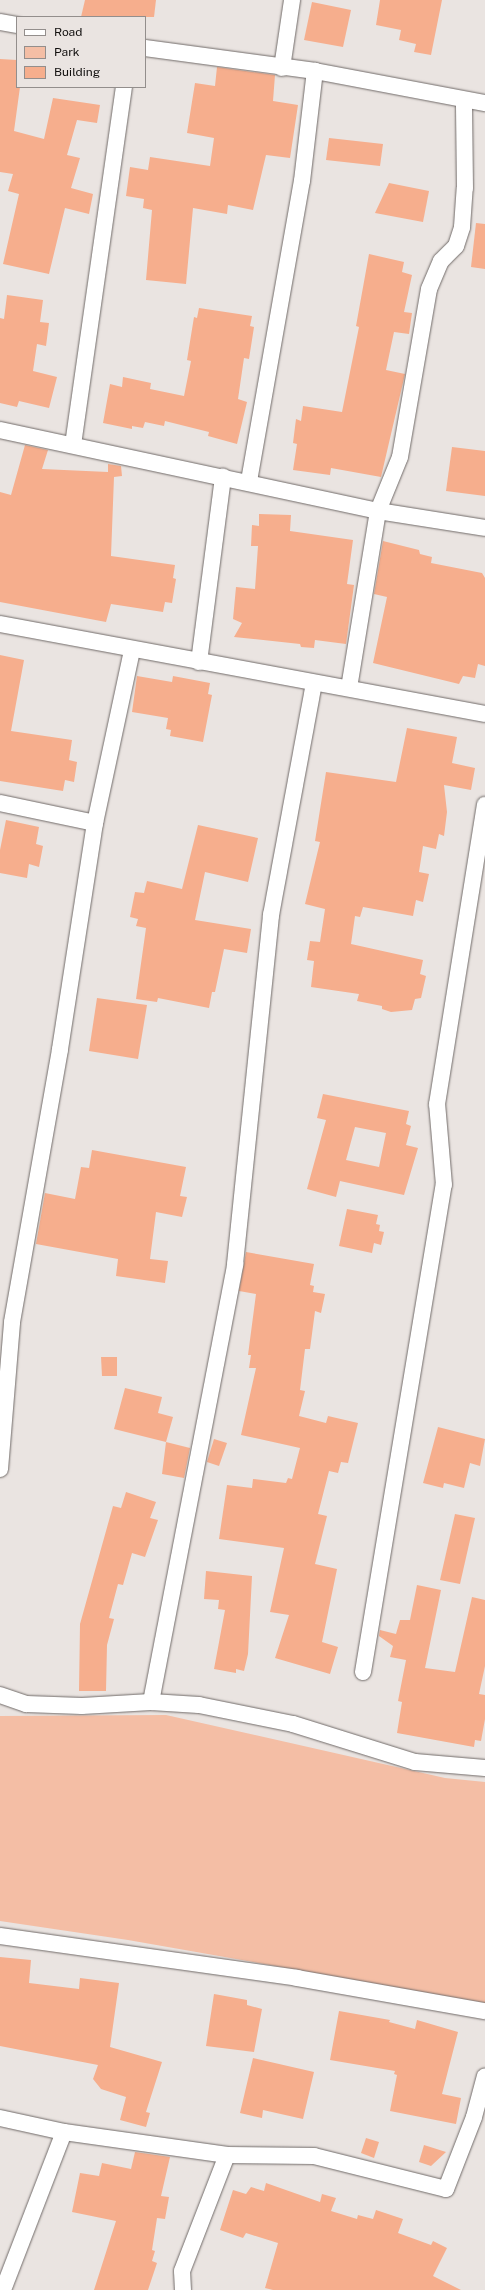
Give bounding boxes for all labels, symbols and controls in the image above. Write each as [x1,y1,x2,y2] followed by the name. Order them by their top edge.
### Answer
[16,16,146,88] legend
[54,25,82,39] text: Road
[54,45,80,59] text: Park
[54,65,100,79] text: Building

